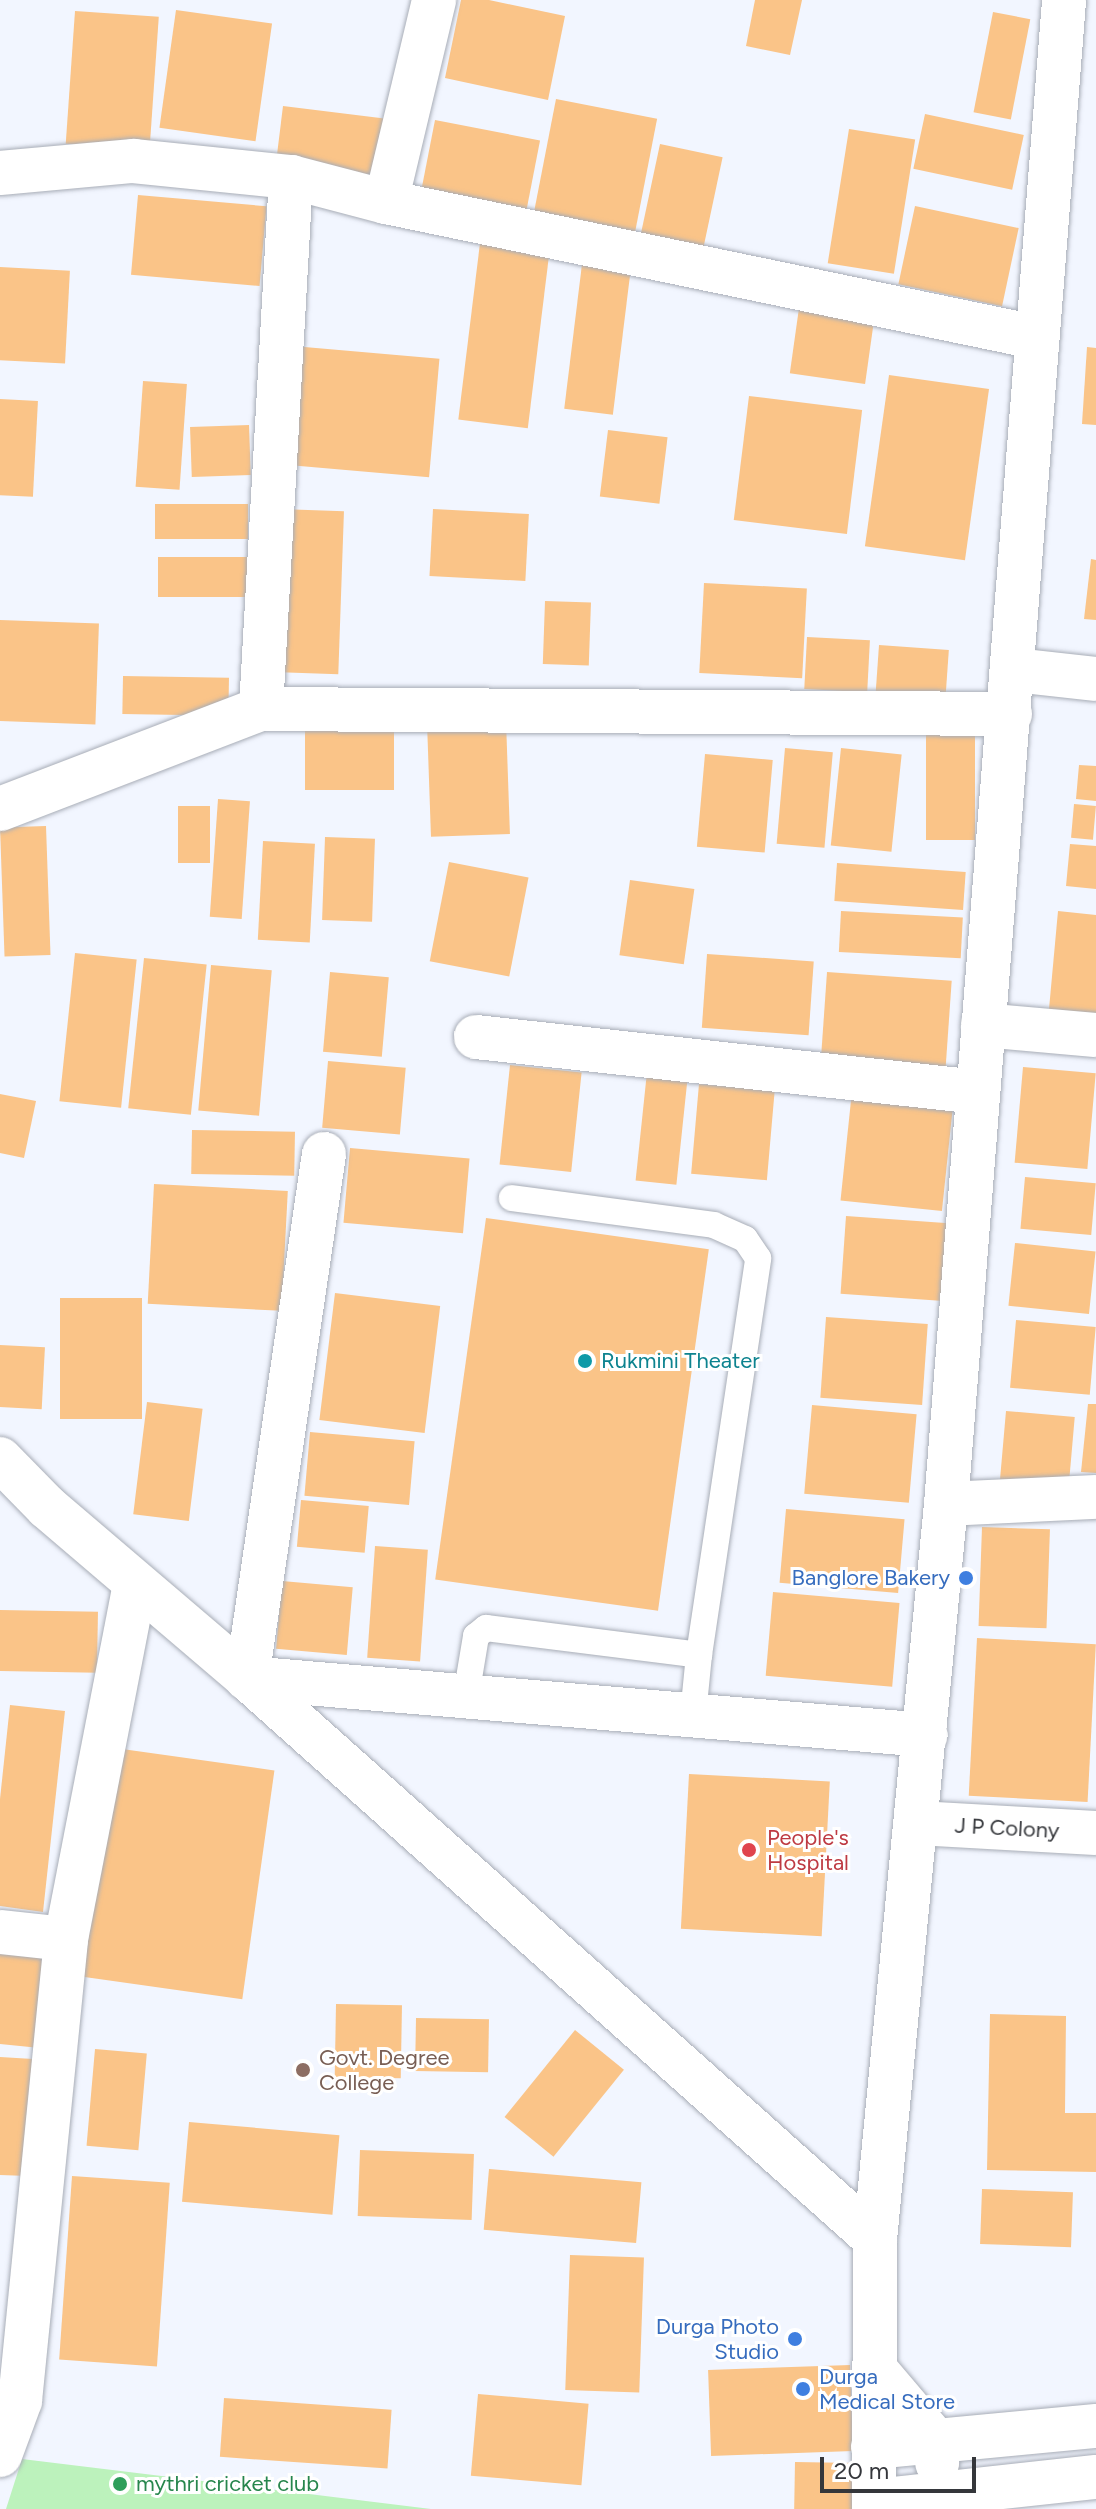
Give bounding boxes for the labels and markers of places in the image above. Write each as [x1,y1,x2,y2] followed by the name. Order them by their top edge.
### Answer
[601,1348,760,1374] place label: Rukmini Theater
[576,1352,594,1370] marker: Rukmini Theater
[792,1565,950,1591] place label: Banglore Bakery
[957,1569,975,1587] marker: Banglore Bakery
[767,1824,849,1876] place label: People's Hospital
[738,1839,760,1861] marker: People's Hospital
[319,2044,449,2096] place label: Govt. Degree College
[294,2061,312,2079] marker: Govt. Degree College
[656,2313,779,2364] place label: Durga Photo Studio
[786,2330,804,2348] marker: Durga Photo Studio
[819,2363,955,2414] place label: Durga Medical Store
[794,2380,812,2398] marker: Durga Medical Store
[136,2471,319,2497] place label: mythri cricket club
[111,2475,129,2493] marker: mythri cricket club

